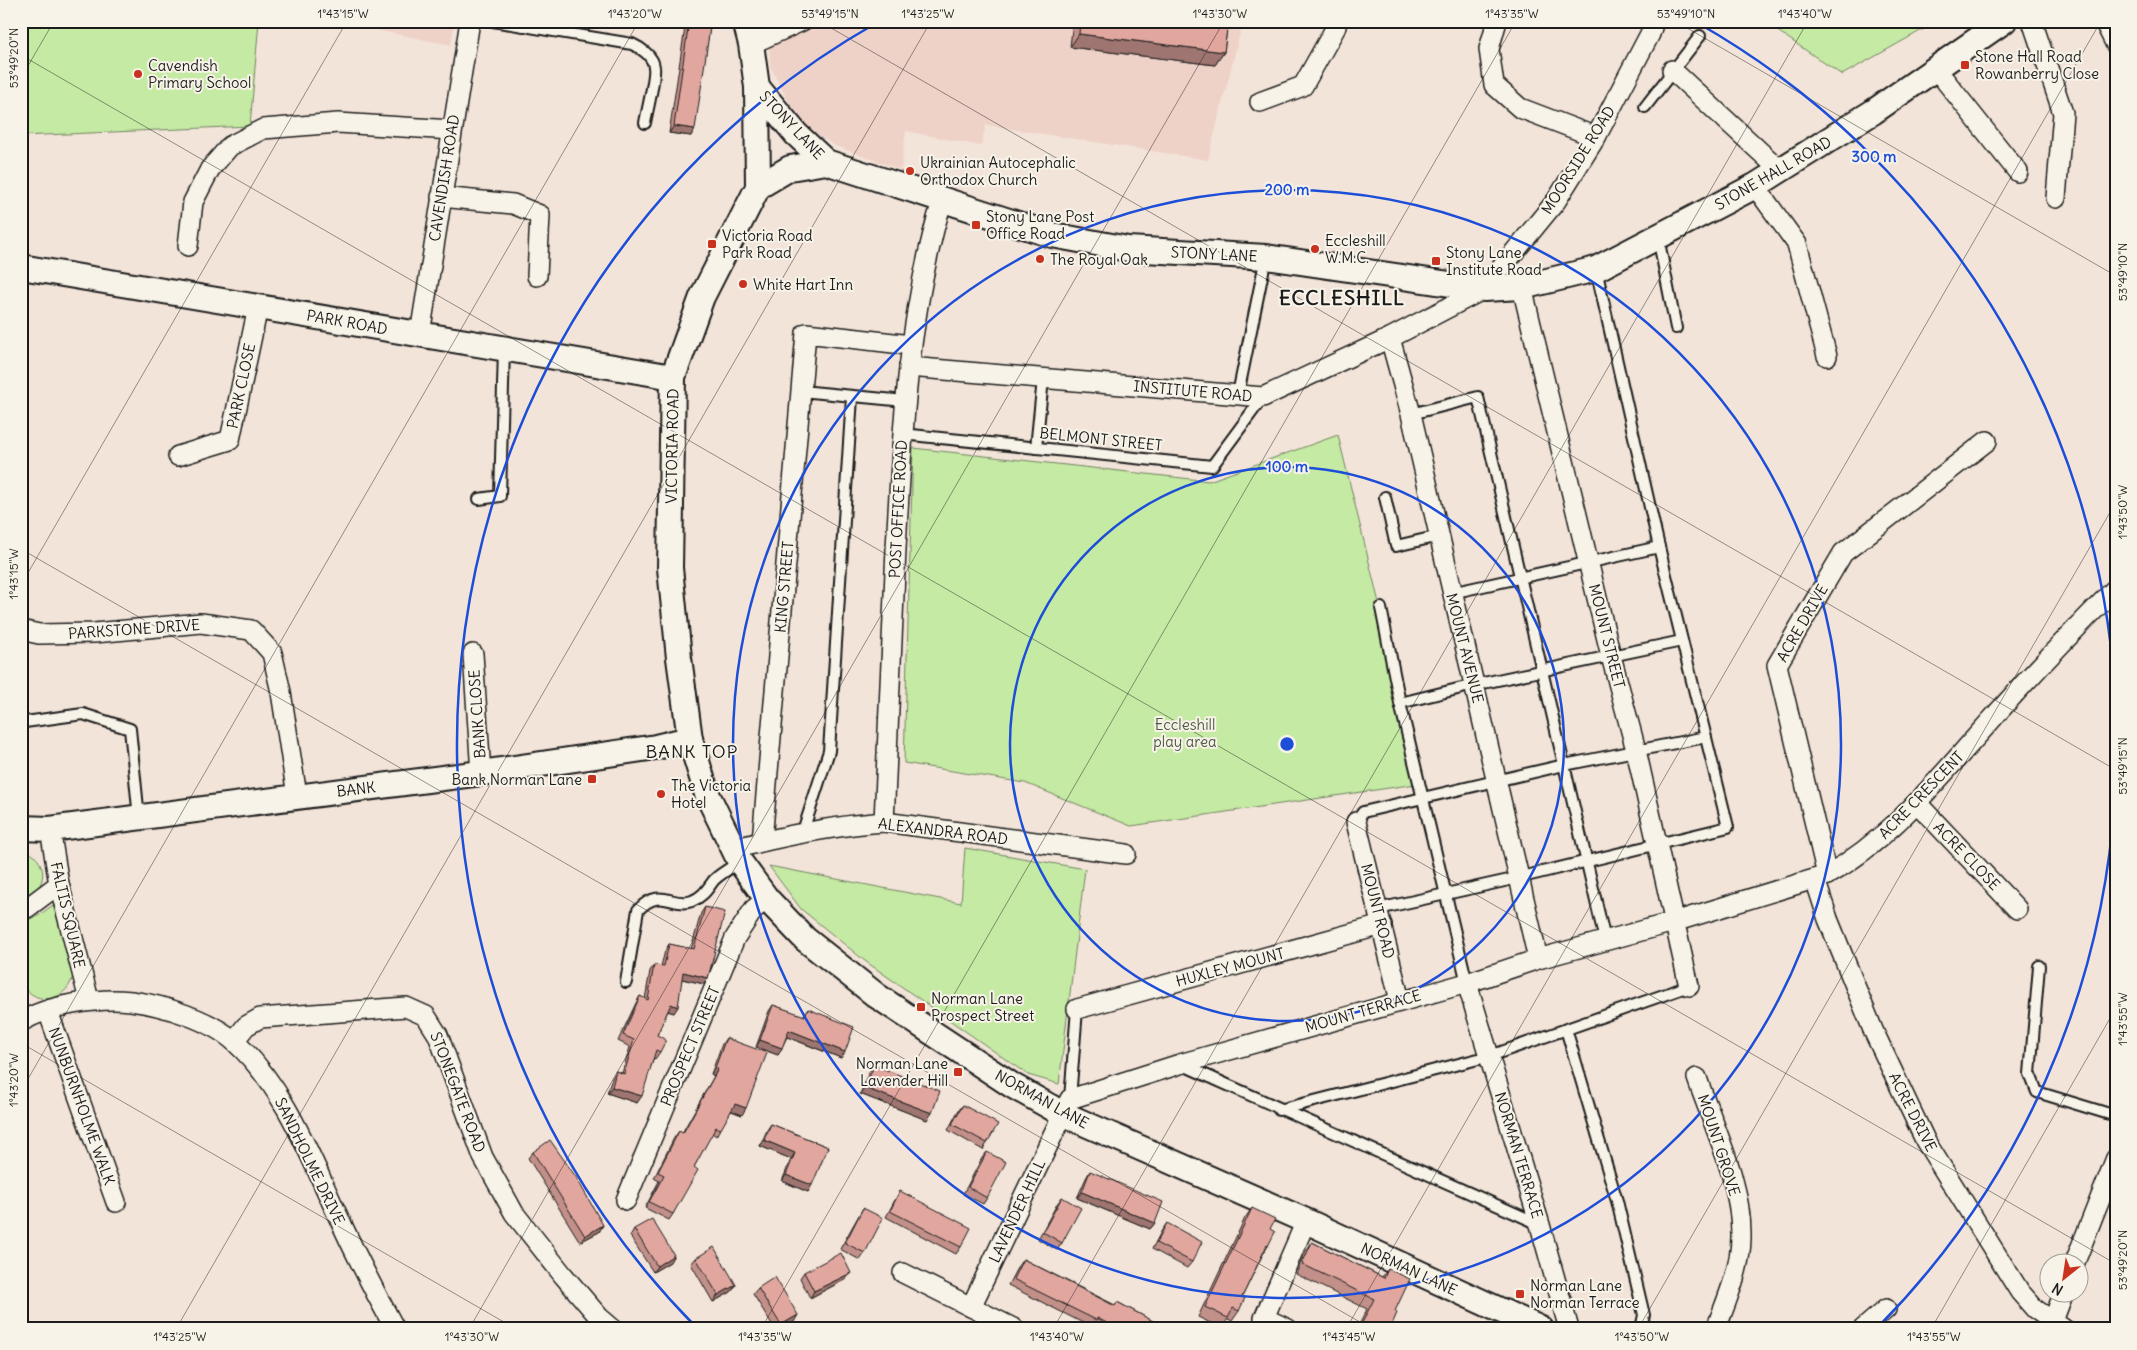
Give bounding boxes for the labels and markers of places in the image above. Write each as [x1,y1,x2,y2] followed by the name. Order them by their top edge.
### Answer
[1975,47,2099,83] place label: Stone Hall Road Rowanberry Close
[148,56,251,92] place label: Cavendish Primary School
[1959,59,1971,71] marker: Stone Hall Road Rowanberry Close
[132,68,144,80] marker: Cavendish Primary School
[920,153,1076,189] place label: Ukrainian Autocephalic Orthodox Church
[904,165,916,177] marker: Ukrainian Autocephalic Orthodox Church
[986,207,1094,243] place label: Stony Lane Post Office Road
[970,219,982,231] marker: Stony Lane Post Office Road
[722,226,813,262] place label: Victoria Road Park Road
[1325,231,1386,267] place label: Eccleshill W.M.C.
[706,238,718,250] marker: Victoria Road Park Road
[1309,243,1321,255] marker: Eccleshill W.M.C.
[1446,243,1542,279] place label: Stony Lane Institute Road
[1050,250,1148,269] place label: The Royal Oak
[1034,253,1046,265] marker: The Royal Oak
[1430,255,1442,267] marker: Stony Lane Institute Road
[753,275,853,294] place label: White Hart Inn
[737,278,749,290] marker: White Hart Inn
[1278,735,1296,753] centre of rings
[452,770,582,789] place label: Bank Norman Lane
[586,773,598,785] marker: Bank Norman Lane
[671,776,751,812] place label: The Victoria Hotel
[655,788,667,800] marker: The Victoria Hotel
[931,989,1034,1025] place label: Norman Lane Prospect Street
[915,1001,927,1013] marker: Norman Lane Prospect Street
[856,1054,948,1090] place label: Norman Lane Lavender Hill
[952,1066,964,1078] marker: Norman Lane Lavender Hill
[1530,1276,1640,1312] place label: Norman Lane Norman Terrace
[1514,1288,1526,1300] marker: Norman Lane Norman Terrace

